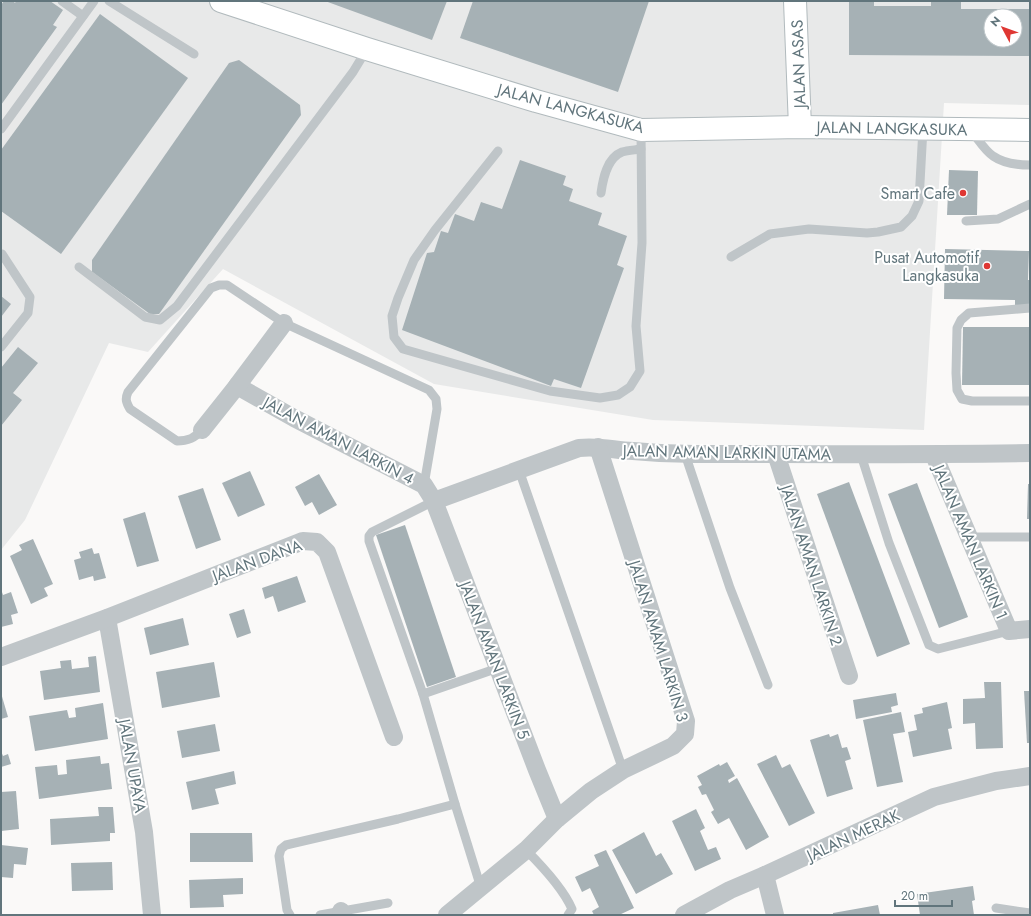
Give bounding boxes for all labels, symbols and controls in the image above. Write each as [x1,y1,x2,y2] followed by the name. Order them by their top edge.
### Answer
[983,8,1023,48] north arrow
[987,13,1004,30] text: N
[785,19,812,111] street label: JALAN ASAS
[493,77,647,139] street label: JALAN LANGKASUKA
[814,116,968,141] street label: JALAN LANGKASUKA
[880,182,955,205] place label: Smart Cafe
[958,188,968,198] marker: Smart Cafe
[874,246,979,287] place label: Pusat Automotif Langkasuka
[982,261,992,271] marker: Pusat Automotif Langkasuka
[258,390,418,490] street label: JALAN AMAN LARKIN 4
[621,439,832,466] street label: JALAN AMAN LARKIN UTAMA
[927,460,1013,623] street label: JALAN AMAN LARKIN 1
[774,480,848,648] street label: JALAN AMAN LARKIN 2
[207,533,306,588] street label: JALAN DANA
[622,556,694,725] street label: JALAN AMAM LARKIN 3
[453,576,535,742] street label: JALAN AMAN LARKIN 5
[113,715,152,815] street label: JALAN UPAYA
[801,804,903,868] street label: JALAN MERAK
[895,882,952,908] scale bar
[901,887,928,905] text: 20 m

